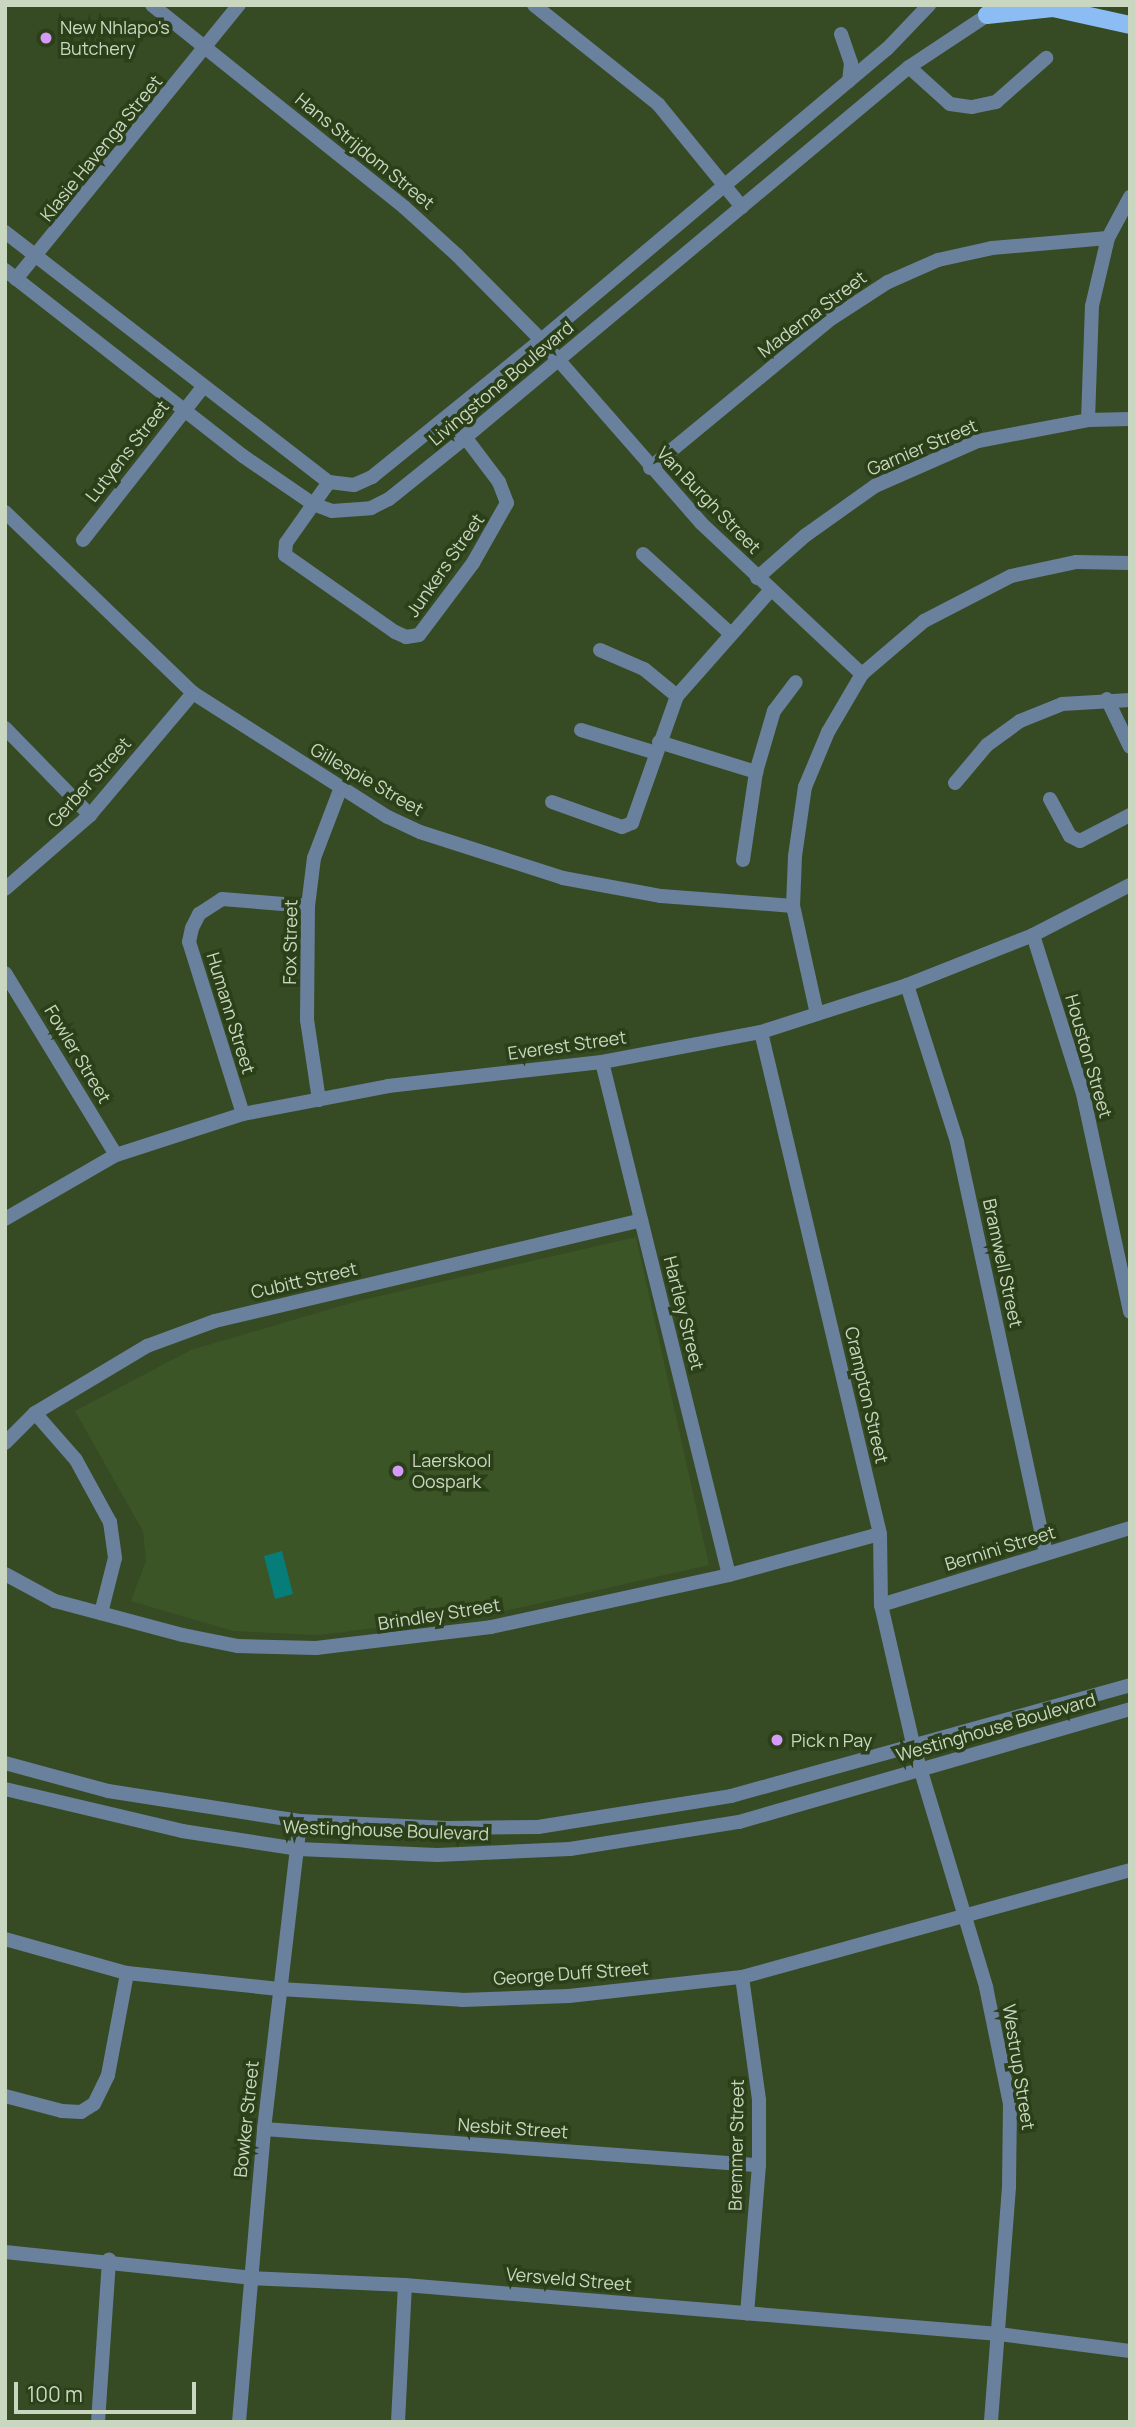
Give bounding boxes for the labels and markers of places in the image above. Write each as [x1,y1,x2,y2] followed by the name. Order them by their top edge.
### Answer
[60,17,170,60] place label: New Nhlapo's Butchery
[38,30,54,46] marker: New Nhlapo's Butchery
[412,1450,492,1492] place label: Laerskool Oospark
[390,1463,406,1479] marker: Laerskool Oospark
[791,1729,872,1751] place label: Pick n Pay
[769,1732,785,1748] marker: Pick n Pay

